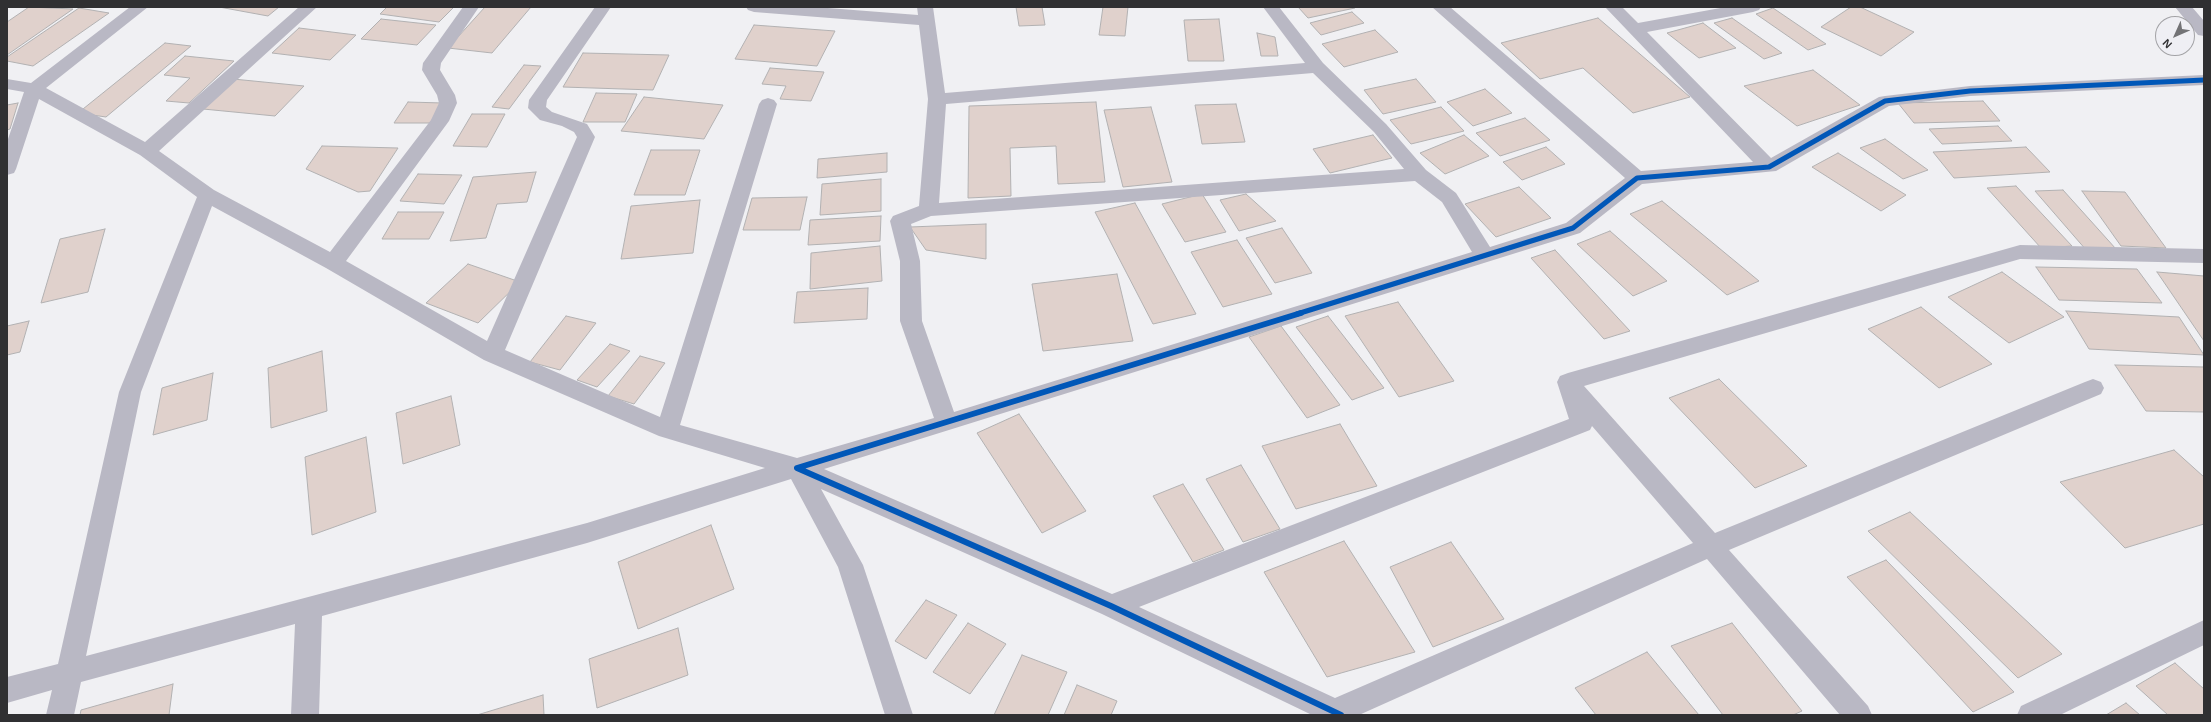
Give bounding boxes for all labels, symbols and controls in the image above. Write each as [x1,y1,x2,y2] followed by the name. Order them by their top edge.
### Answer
[2155,16,2195,56] north arrow
[2160,37,2174,51] text: N

